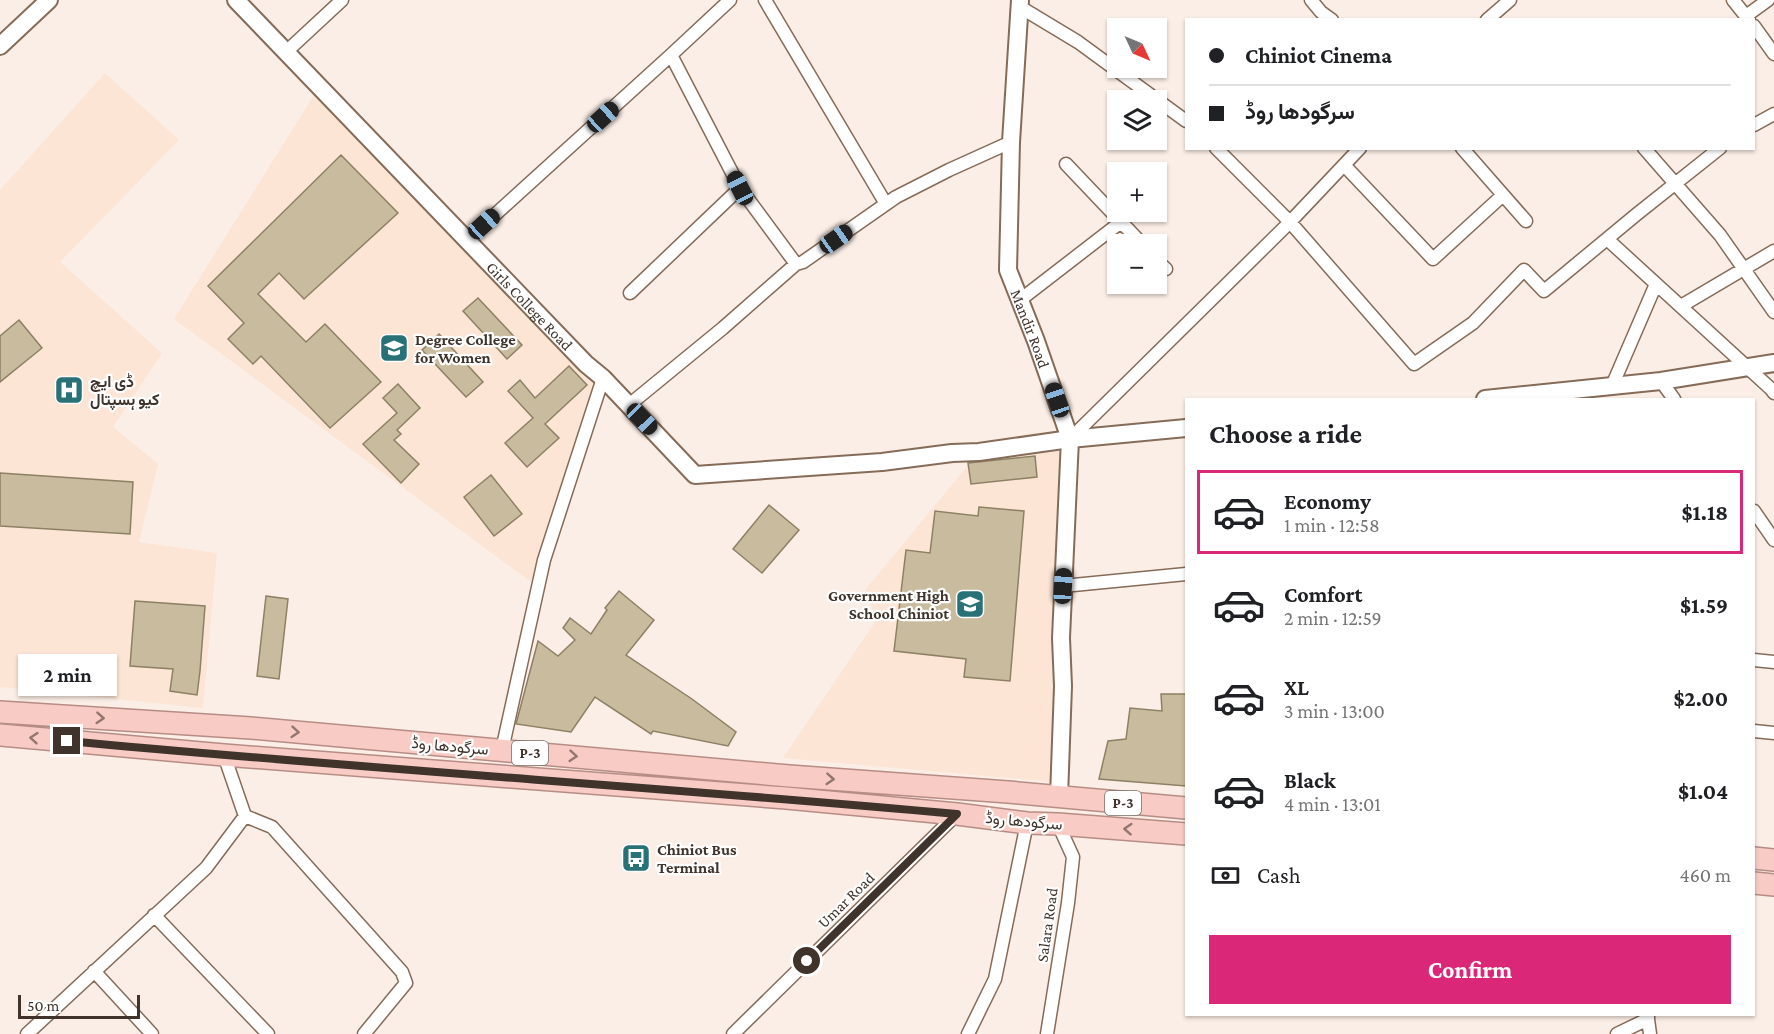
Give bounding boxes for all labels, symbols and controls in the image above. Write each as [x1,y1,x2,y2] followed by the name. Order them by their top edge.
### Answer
[1107,18,1167,78] north arrow
[1107,18,1167,294] map controls
[1245,43,1392,68] text: Chiniot Cinema
[1107,90,1167,150] button: layers
[584,98,622,136] car
[1245,99,1355,124] text: سرگودھا روڈ
[1107,162,1167,222] button: +
[724,168,756,208] car
[465,205,503,243] car
[816,221,856,257] car
[1107,234,1167,294] button: −
[483,258,577,354] street label: Girls College Road
[1008,287,1053,371] street label: Mandir Road
[415,331,516,366] place label: Degree College for Women
[378,332,410,364] school or university icon: Degree College for Women
[90,373,159,411] place label: ڈی ایچ کیو ہسپتال
[53,374,85,406] hospital icon: ڈی ایچ کیو ہسپتال
[1043,380,1071,420] car
[623,400,661,438] car
[1209,419,1362,449] text: Choose a ride
[1212,485,1266,539] icon: car
[1284,489,1371,514] text: Economy
[1682,500,1728,525] text: $1.18
[1284,514,1380,536] text: 1 min · 12:58
[1053,568,1073,604] car
[1212,578,1266,632] icon: car
[1284,582,1362,607] text: Comfort
[828,587,949,622] place label: Government High School Chiniot
[954,588,986,620] school or university icon: Government High School Chiniot
[1680,593,1728,618] text: $1.59
[1284,607,1382,629] text: 2 min · 12:59
[17,654,116,696] callout: 2 min
[43,664,92,686] text: 2 min
[1212,671,1266,725] icon: car
[1284,675,1309,700] text: XL
[1673,686,1728,711] text: $2.00
[1284,700,1385,722] text: 3 min · 13:00
[96,712,105,725] one-way arrow
[290,725,299,738] one-way arrow
[53,727,80,754] route end
[30,732,39,745] one-way arrow
[410,734,489,760] street label: سرگودھا روڈ
[512,741,548,765] road number: P-3
[568,749,577,762] one-way arrow
[1212,764,1266,818] icon: car
[1284,768,1336,793] text: Black
[825,772,834,785] one-way arrow
[1678,779,1728,804] text: $1.04
[1105,791,1141,815] road number: P-3
[1284,793,1381,815] text: 4 min · 13:01
[984,809,1063,835] street label: سرگودھا روڈ
[1124,823,1133,836] one-way arrow
[657,841,737,876] place label: Chiniot Bus Terminal
[620,842,652,874] bus stop icon: Chiniot Bus Terminal
[1209,859,1242,892] icon: cash
[1257,863,1301,888] text: Cash
[1679,864,1731,886] text: 460 m
[814,869,878,931] street label: Umar Road
[1033,886,1061,963] street label: Salara Road
[1209,935,1731,1004] button: Confirm
[793,947,820,974] route start
[18,992,140,1020] scale bar
[27,997,59,1014] text: 50 m

